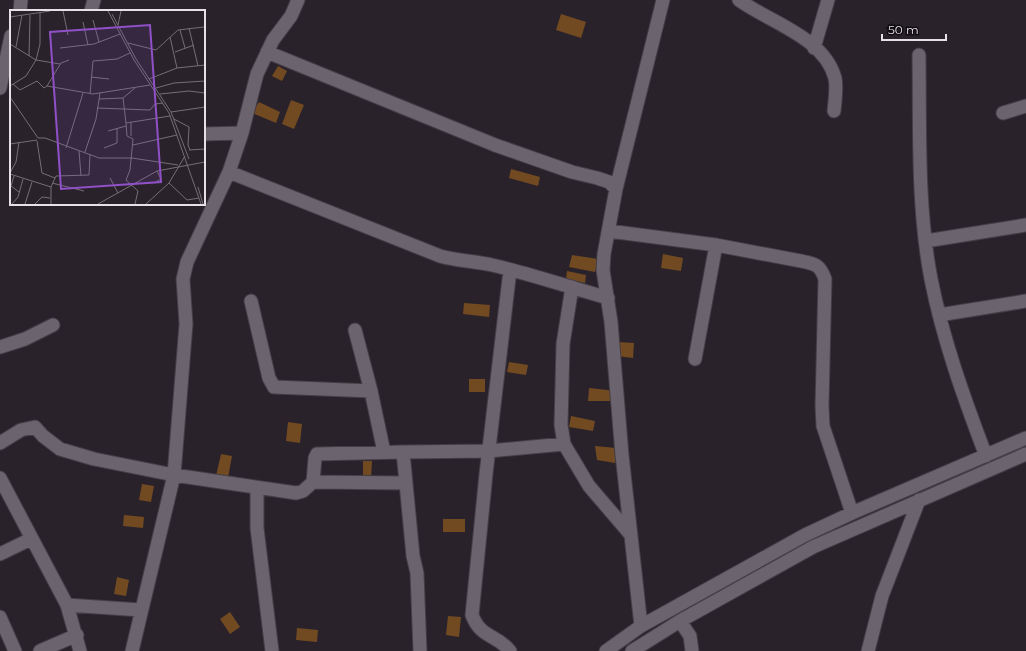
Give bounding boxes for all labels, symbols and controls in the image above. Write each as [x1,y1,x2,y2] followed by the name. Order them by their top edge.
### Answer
[10,10,205,205] inset map
[882,16,946,42] scale bar
[888,22,919,37] text: 50 m

